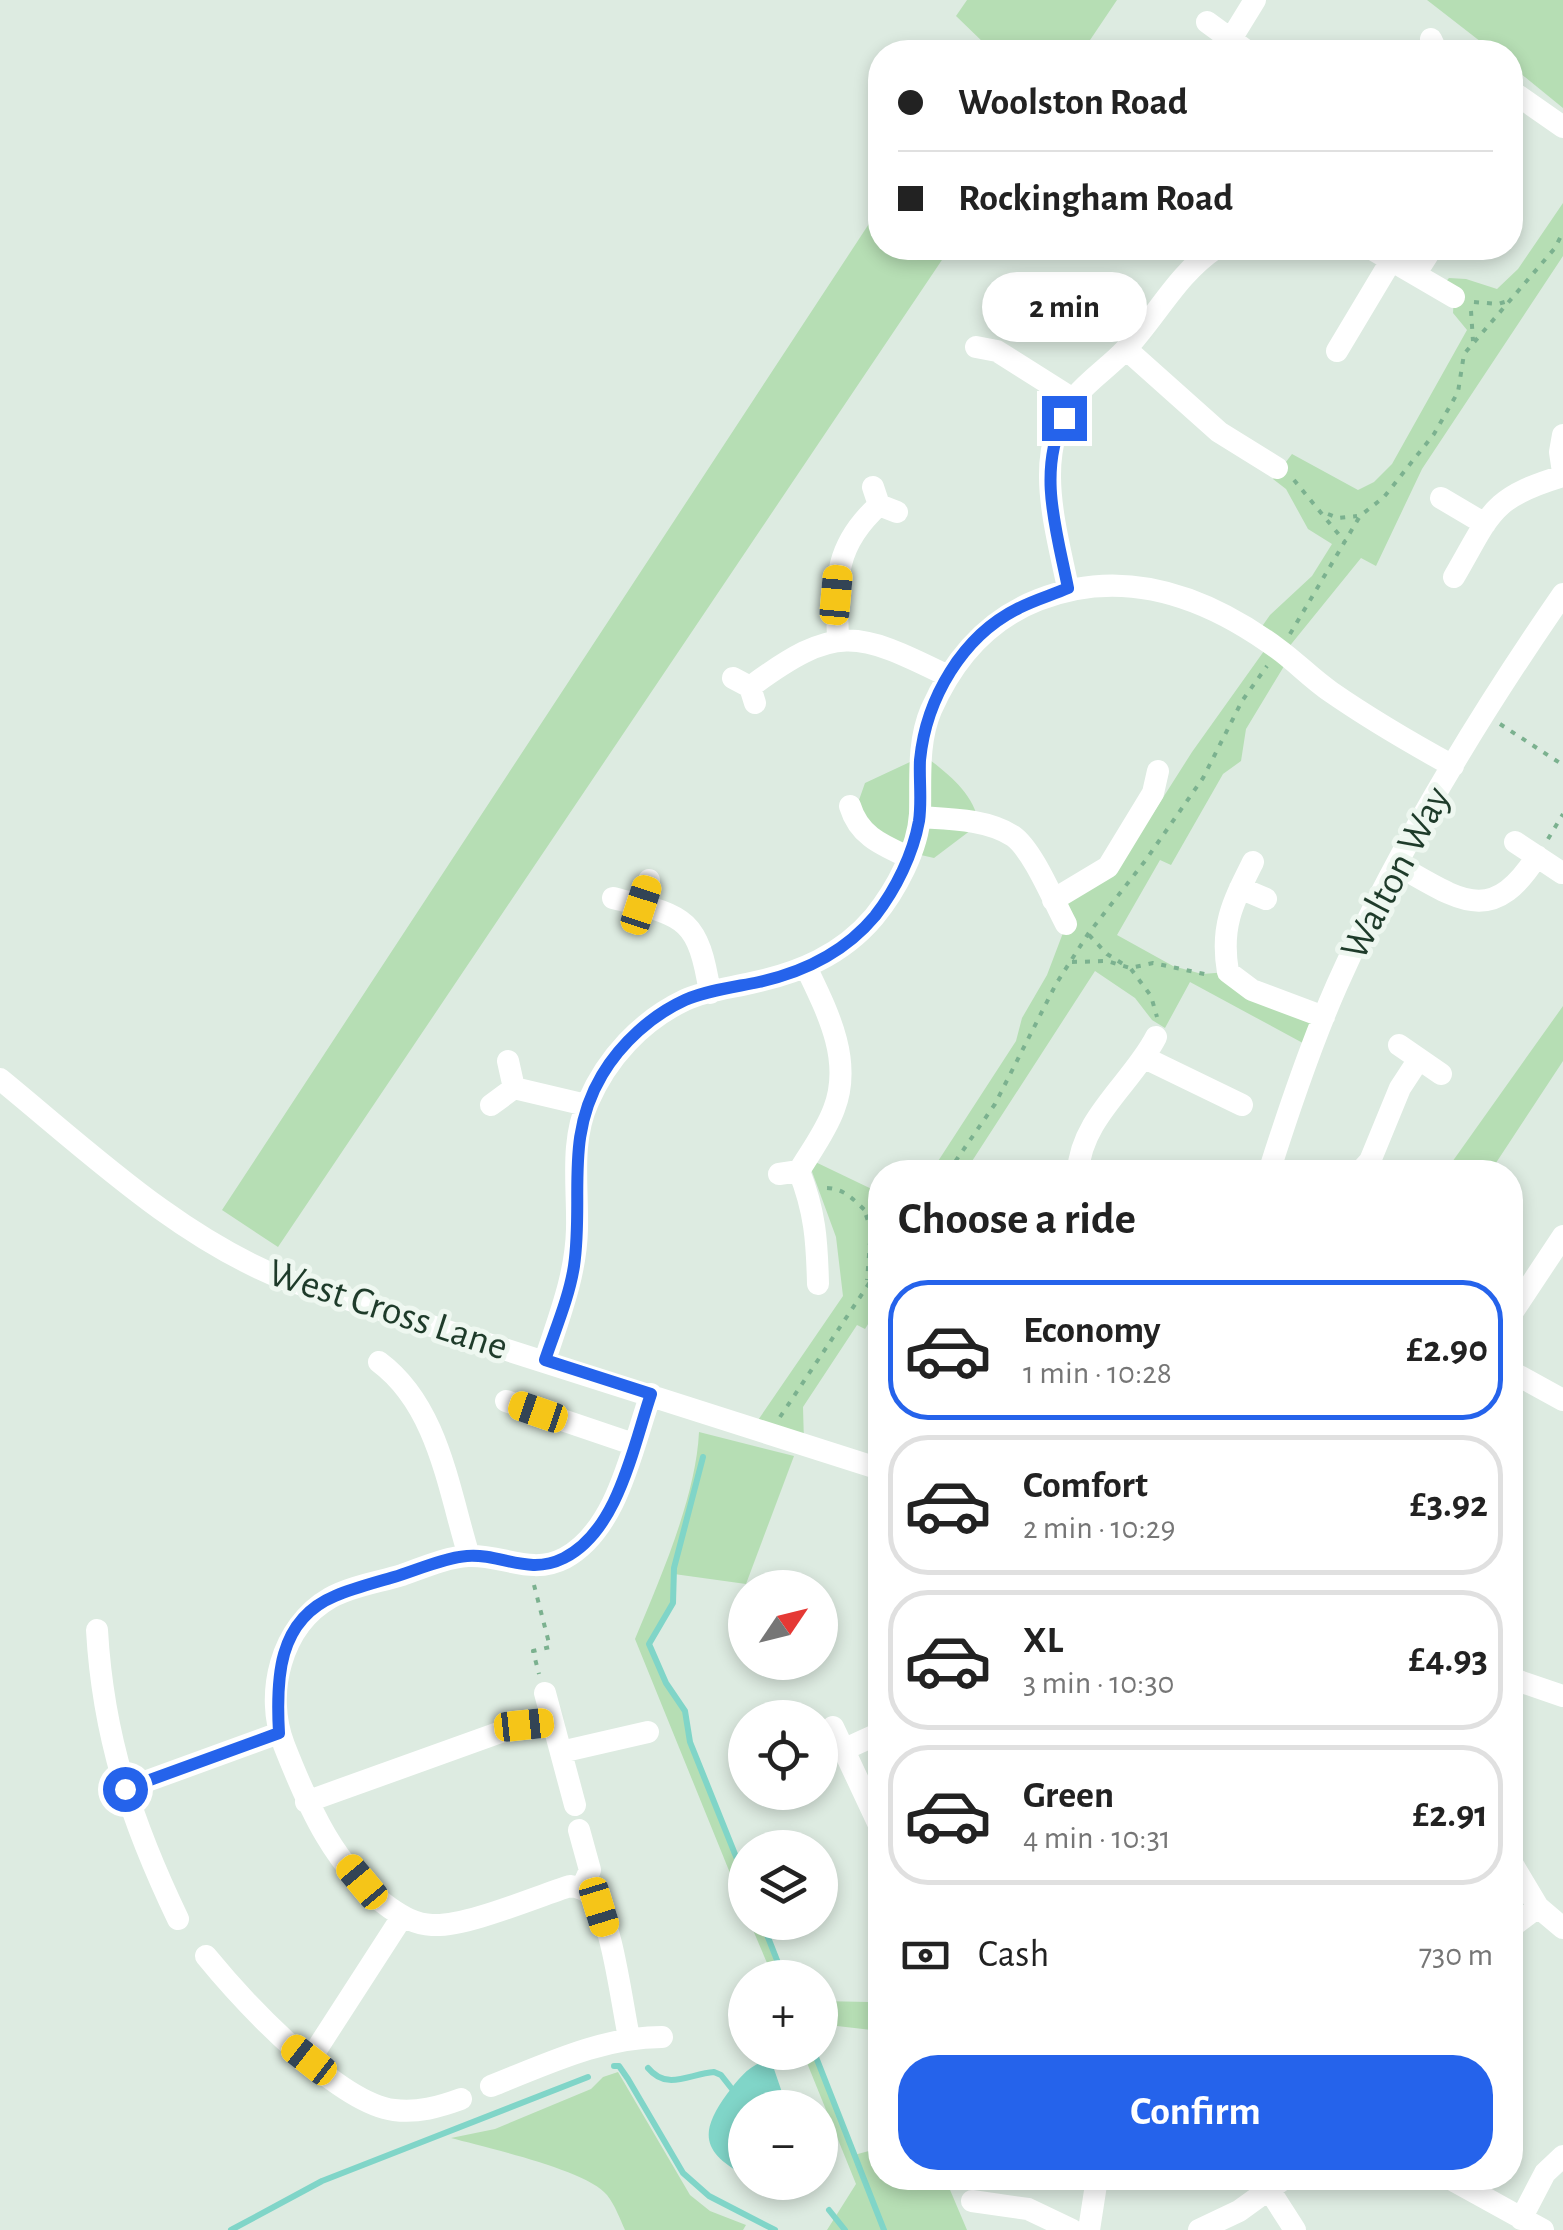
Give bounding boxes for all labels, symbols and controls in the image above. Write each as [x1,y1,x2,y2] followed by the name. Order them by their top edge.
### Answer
[958,84,1188,122] text: Woolston Road
[958,180,1233,218] text: Rockingham Road
[982,273,1146,343] callout: 2 min
[1029,291,1100,323] text: 2 min
[1042,396,1087,441] route end
[818,564,854,626] car
[1334,780,1458,966] street label: Walton Way
[617,872,665,938] car
[898,1197,1136,1242] text: Choose a ride
[263,1252,513,1368] street label: West Cross Lane
[903,1305,993,1395] icon: car
[1023,1312,1161,1350] text: Economy
[1406,1331,1488,1369] text: £2.90
[1023,1357,1172,1389] text: 1 min · 10:28
[505,1388,571,1436] car
[903,1460,993,1550] icon: car
[1023,1467,1148,1505] text: Comfort
[1410,1486,1488,1524] text: £3.92
[1023,1512,1175,1544] text: 2 min · 10:29
[728,1570,838,1680] north arrow
[728,1570,838,2200] map controls
[903,1615,993,1705] icon: car
[1023,1622,1063,1660] text: XL
[1409,1641,1488,1679] text: £4.93
[1023,1667,1175,1699] text: 3 min · 10:30
[728,1700,838,1810] button: locate
[493,1707,555,1743] car
[103,1767,148,1812] route start
[903,1770,993,1860] icon: car
[1023,1777,1114,1815] text: Green
[1412,1796,1488,1834] text: £2.91
[1023,1822,1171,1854] text: 4 min · 10:31
[728,1830,838,1940] button: layers
[331,1849,393,1915] car
[576,1874,622,1940] car
[898,1928,953,1983] icon: cash
[978,1936,1049,1974] text: Cash
[1419,1939,1493,1971] text: 730 m
[728,1960,838,2070] button: +
[276,2030,342,2090] car
[898,2055,1493,2170] button: Confirm
[728,2090,838,2200] button: −

